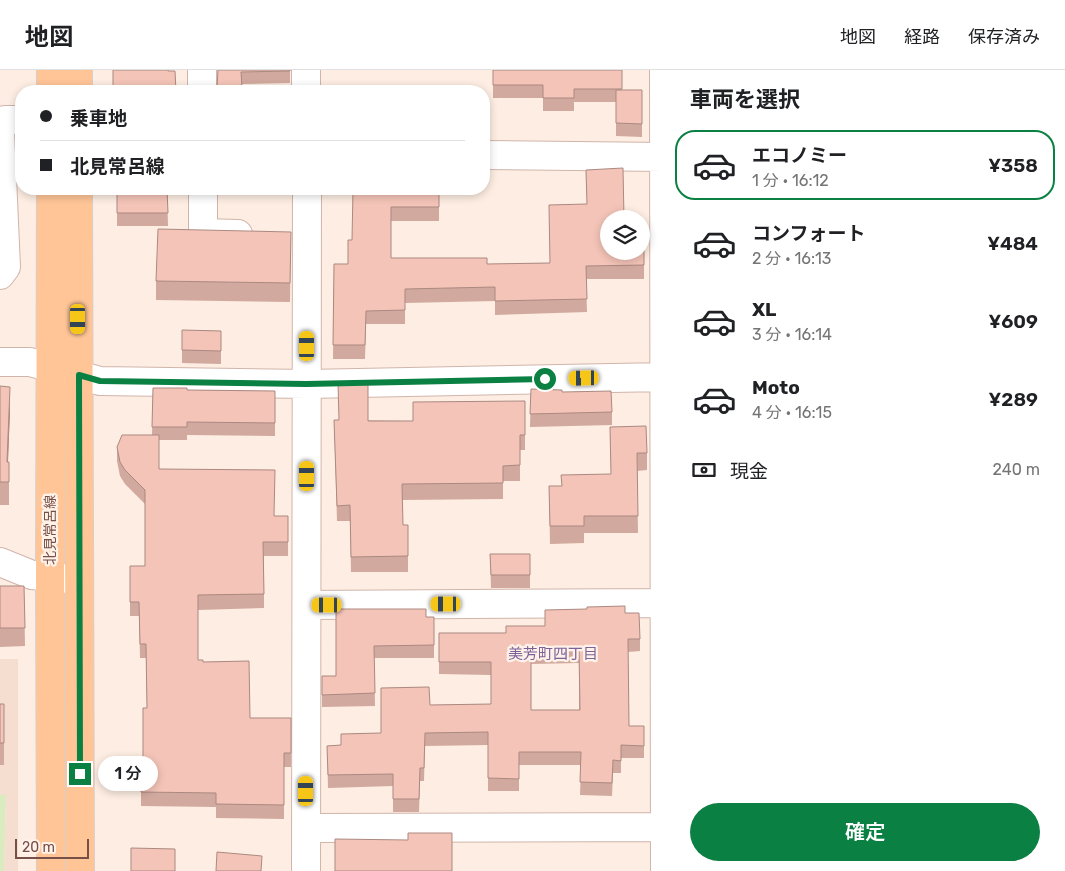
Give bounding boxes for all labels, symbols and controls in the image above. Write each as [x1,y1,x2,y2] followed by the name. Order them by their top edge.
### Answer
[25,23,73,51] text: 地図
[840,26,876,48] text: 地図
[904,26,940,48] text: 経路
[968,26,1040,48] text: 保存済み
[690,86,800,113] text: 車両を選択
[70,107,127,130] text: 乗車地
[692,143,737,188] icon: car
[752,144,847,167] text: エコノミー
[988,154,1038,177] text: ¥358
[70,155,165,178] text: 北見常呂線
[752,171,829,190] text: 1 分 · 16:12
[600,210,650,260] map controls
[600,210,650,260] button: layers
[692,221,737,266] icon: car
[752,222,865,245] text: コンフォート
[987,232,1038,255] text: ¥484
[752,249,832,268] text: 2 分 · 16:13
[752,298,776,321] text: XL
[692,299,737,344] icon: car
[70,304,85,334] car
[989,310,1038,333] text: ¥609
[752,325,832,344] text: 3 分 · 16:14
[299,331,314,361] car
[534,368,556,390] route start
[568,370,599,386] car
[752,376,800,399] text: Moto
[692,377,737,422] icon: car
[989,388,1038,411] text: ¥289
[752,403,832,422] text: 4 分 · 16:15
[690,456,718,484] icon: cash
[730,460,768,483] text: 現金
[993,460,1040,479] text: 240 m
[299,461,314,491] car
[42,495,59,565] street label: 北見常呂線
[431,597,461,612] car
[312,598,342,613] car
[508,645,598,663] district label: 美芳町四丁目
[98,756,158,792] callout: 1 分
[69,763,91,785] route end
[114,764,142,783] text: 1 分
[298,776,313,806] car
[690,803,1040,861] button: 確定
[15,836,89,859] scale bar
[22,839,55,856] text: 20 m

